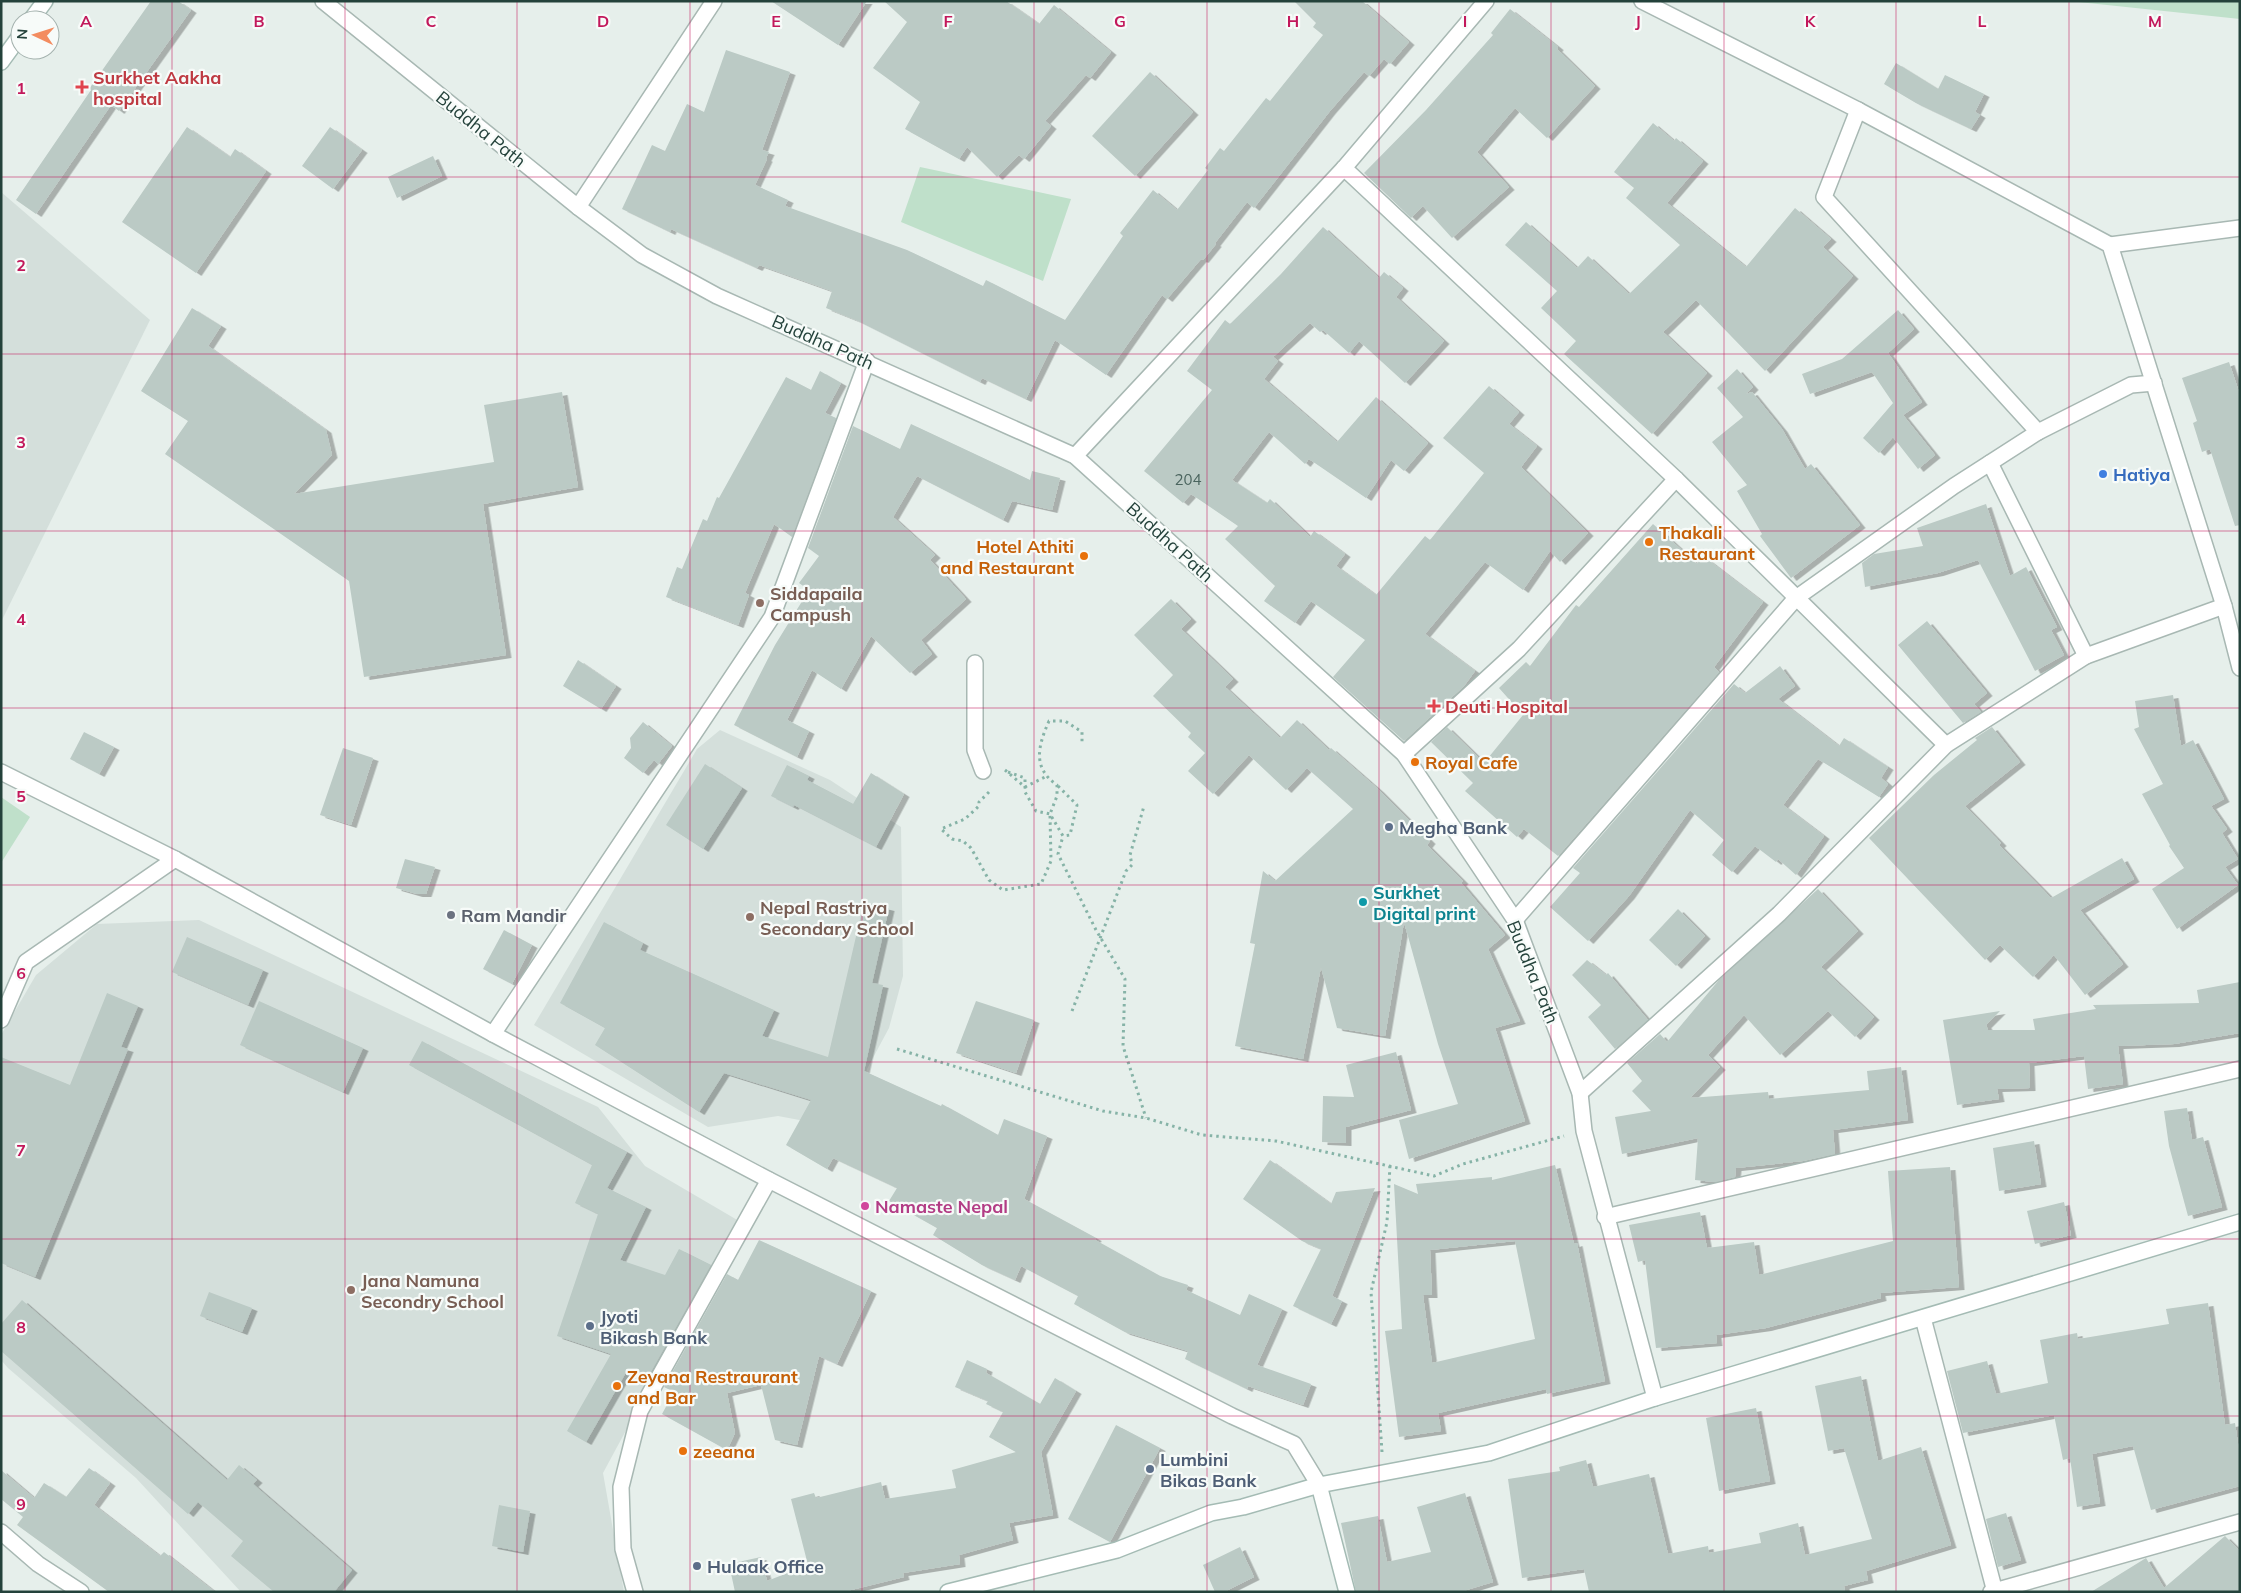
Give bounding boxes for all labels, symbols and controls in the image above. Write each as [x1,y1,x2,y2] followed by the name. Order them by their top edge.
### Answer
[10,10,60,60] north arrow
[80,11,92,31] text: A
[253,11,265,31] text: B
[426,11,437,31] text: C
[597,11,609,31] text: D
[771,11,781,31] text: E
[943,11,953,31] text: F
[1114,11,1126,31] text: G
[1287,11,1299,31] text: H
[1463,11,1467,31] text: I
[1635,11,1641,31] text: J
[1805,11,1817,31] text: K
[1978,11,1987,31] text: L
[2148,11,2162,31] text: M
[13,28,31,40] text: N
[93,66,221,110] place label: Surkhet Aakha hospital
[16,78,26,98] text: 1
[75,80,89,94] marker: Surkhet Aakha hospital
[431,86,531,172] street label: Buddha Path
[16,255,26,275] text: 2
[768,309,878,375] street label: Buddha Path
[16,432,26,452] text: 3
[2113,463,2170,486] place label: Hatiya
[2097,468,2109,480] marker: Hatiya
[1174,470,1202,489] house number: 204
[1122,497,1218,587] street label: Buddha Path
[1659,521,1755,565] place label: Thakali Restaurant
[940,535,1074,579] place label: Hotel Athiti and Restaurant
[1643,536,1655,548] marker: Thakali Restaurant
[1078,550,1090,562] marker: Hotel Athiti and Restaurant
[770,582,863,626] place label: Siddapaila Campush
[754,597,766,609] marker: Siddapaila Campush
[16,609,26,629] text: 4
[1445,695,1568,718] place label: Deuti Hospital
[1427,699,1441,713] marker: Deuti Hospital
[1425,751,1518,774] place label: Royal Cafe
[1409,756,1421,768] marker: Royal Cafe
[16,786,26,806] text: 5
[1399,816,1508,839] place label: Megha Bank
[1383,821,1395,833] marker: Megha Bank
[1373,881,1476,925] place label: Surkhet Digital print
[760,896,914,940] place label: Nepal Rastriya Secondary School
[1357,896,1369,908] marker: Surkhet Digital print
[461,904,567,927] place label: Ram Mandir
[445,909,457,921] marker: Ram Mandir
[744,911,756,923] marker: Nepal Rastriya Secondary School
[1502,917,1564,1027] street label: Buddha Path
[16,963,26,983] text: 6
[16,1140,26,1160] text: 7
[875,1195,1008,1218] place label: Namaste Nepal
[859,1200,871,1212] marker: Namaste Nepal
[361,1269,504,1313] place label: Jana Namuna Secondry School
[345,1284,357,1296] marker: Jana Namuna Secondry School
[600,1305,708,1349] place label: Jyoti Bikash Bank
[16,1317,26,1337] text: 8
[584,1320,596,1332] marker: Jyoti Bikash Bank
[627,1365,798,1409] place label: Zeyana Restraurant and Bar
[611,1380,623,1392] marker: Zeyana Restraurant and Bar
[693,1440,755,1463] place label: zeeana
[677,1445,689,1457] marker: zeeana
[1160,1448,1258,1492] place label: Lumbini Bikas Bank
[1144,1463,1156,1475] marker: Lumbini Bikas Bank
[16,1494,26,1514] text: 9
[707,1555,824,1578] place label: Hulaak Office
[691,1560,703,1572] marker: Hulaak Office

